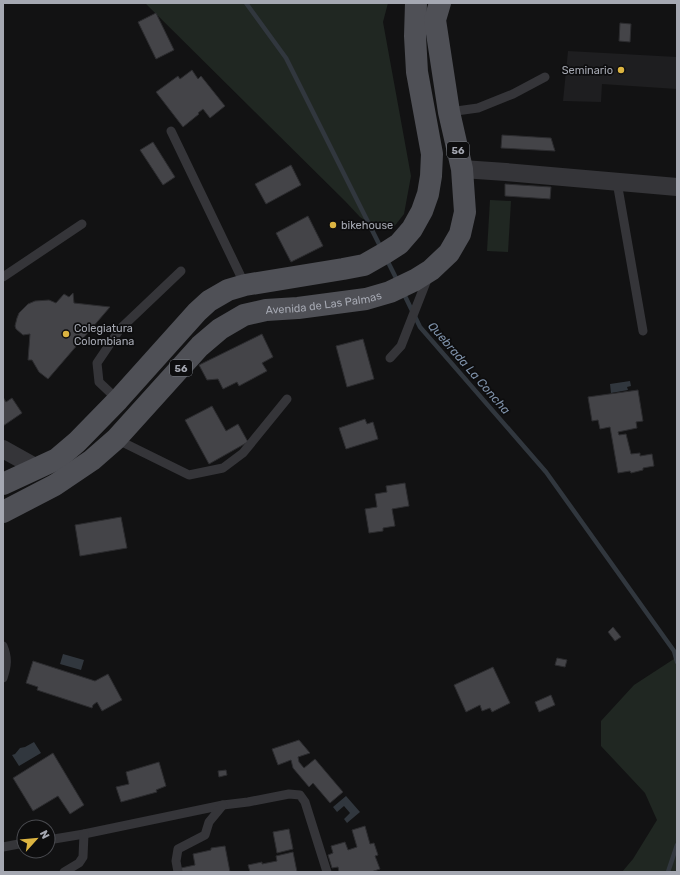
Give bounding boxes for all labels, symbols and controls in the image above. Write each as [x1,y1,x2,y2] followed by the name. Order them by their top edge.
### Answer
[562,64,613,77] place label: Seminario
[616,65,626,75] marker: Seminario
[447,142,469,158] road number: 56
[341,219,393,232] place label: bikehouse
[328,220,338,230] marker: bikehouse
[265,289,383,317] street label: Avenida de Las Palmas
[425,319,513,417] water label: Quebrada La Concha
[74,322,134,348] place label: Colegiatura Colombiana
[61,329,71,339] marker: Colegiatura Colombiana
[170,360,192,376] road number: 56
[16,819,56,859] north arrow
[37,828,52,841] text: N

